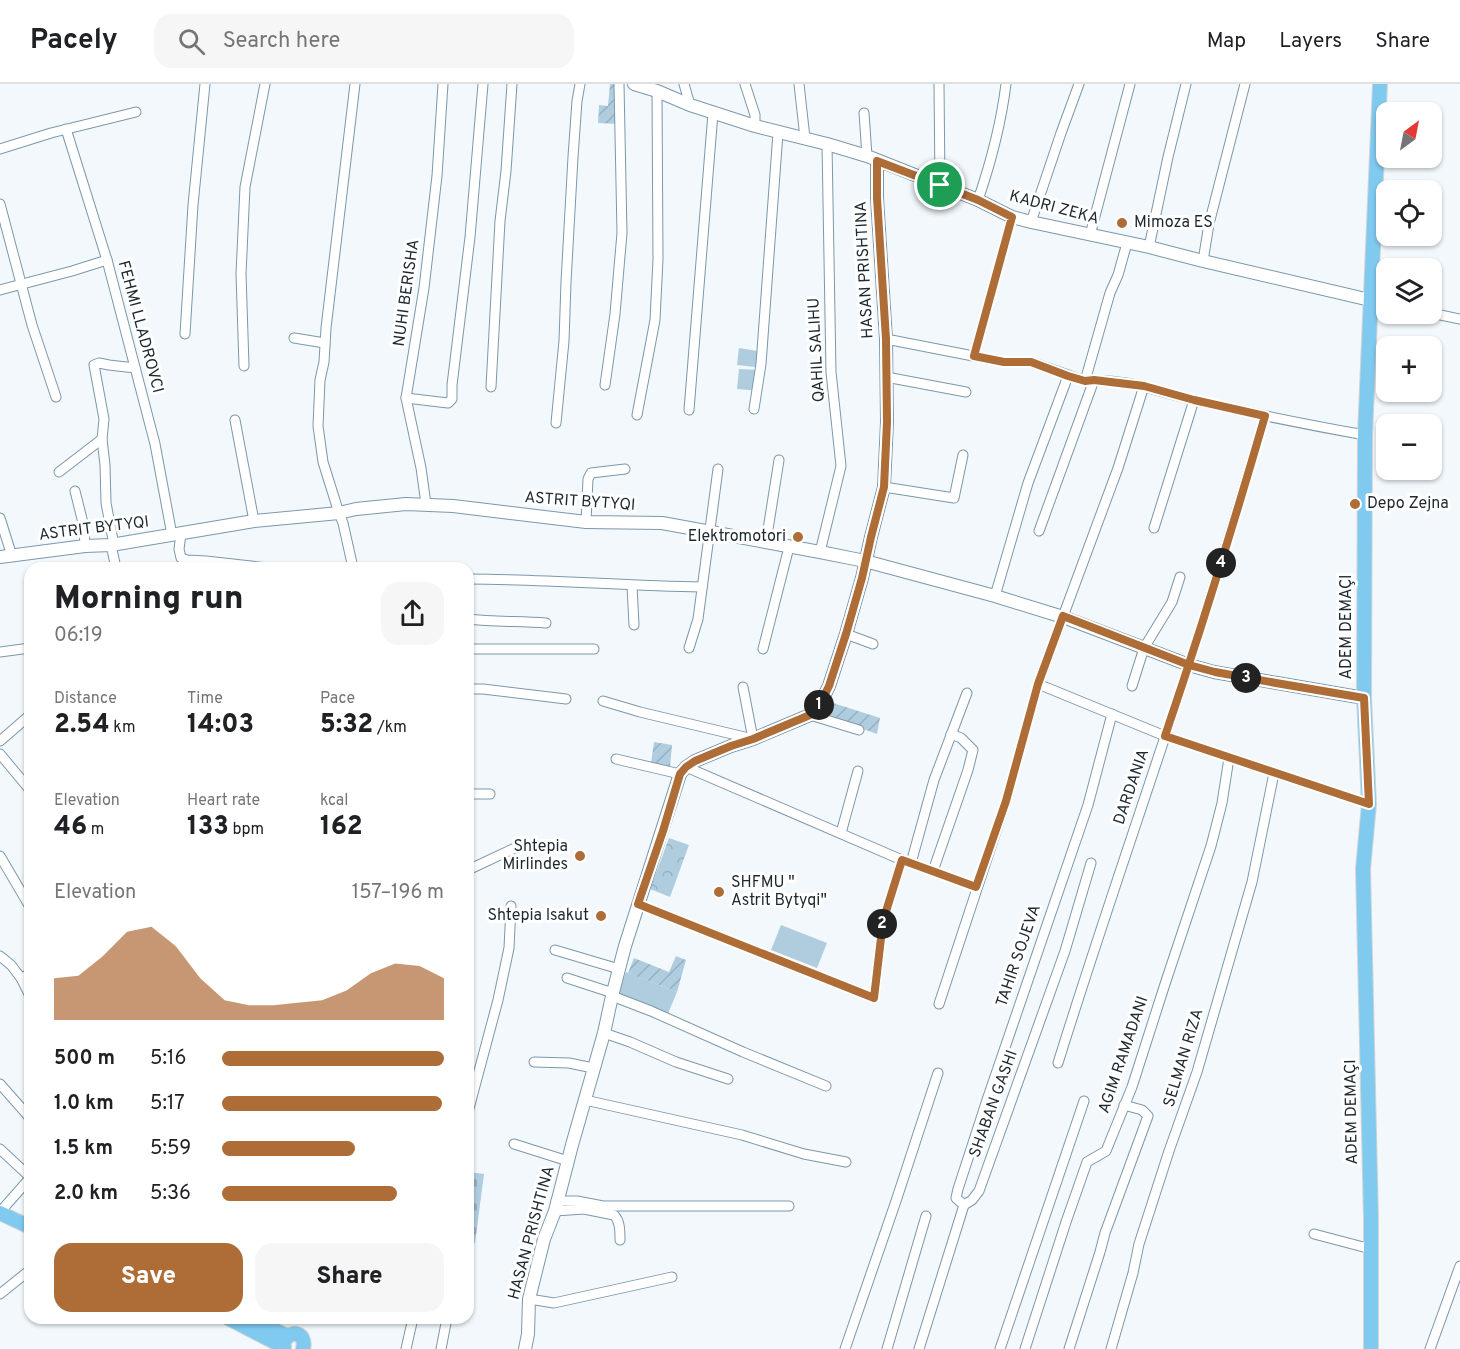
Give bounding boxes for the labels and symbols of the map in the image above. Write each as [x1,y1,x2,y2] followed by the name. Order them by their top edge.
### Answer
[1376,102,1442,168] north arrow
[914,159,965,210] pin
[1007,186,1101,230] street label: KADRI ZEKA
[851,201,879,339] street label: HASAN PRISHTINA
[1134,213,1213,233] place label: Mimoza ES
[1115,216,1129,230] marker: Mimoza ES
[390,238,424,348] street label: NUHI BERISHA
[113,259,167,395] street label: FEHMI LLADROVCI
[804,297,830,403] street label: QAHIL SALIHU
[524,488,636,516] street label: ASTRIT BYTYQI
[1367,494,1449,514] place label: Depo Zejna
[1348,497,1362,511] marker: Depo Zejna
[38,512,150,546] street label: ASTRIT BYTYQI
[688,527,786,547] place label: Elektromotori
[791,530,805,544] marker: Elektromotori
[1206,548,1236,578] pin: 4
[1337,574,1357,680] street label: ADEM DEMAÇI
[1231,663,1261,693] pin: 3
[804,690,834,720] pin: 1
[1110,747,1154,827] street label: DARDANIA
[502,837,568,875] place label: Shtepia Mirlindes
[573,849,587,863] marker: Shtepia Mirlindes
[731,873,827,911] place label: SHFMU " Astrit Bytyqi"
[712,885,726,899] marker: SHFMU " Astrit Bytyqi"
[992,902,1046,1010] street label: TAHIR SOJEVA
[487,906,589,926] place label: Shtepia Isakut
[594,909,608,923] marker: Shtepia Isakut
[867,909,897,939] pin: 2
[1095,994,1153,1116] street label: AGIM RAMADANI
[1160,1006,1209,1110] street label: SELMAN RIZA
[965,1047,1023,1161] street label: SHABAN GASHI
[1341,1059,1363,1165] street label: ADEM DEMAÇI
[505,1164,560,1302] street label: HASAN PRISHTINA

